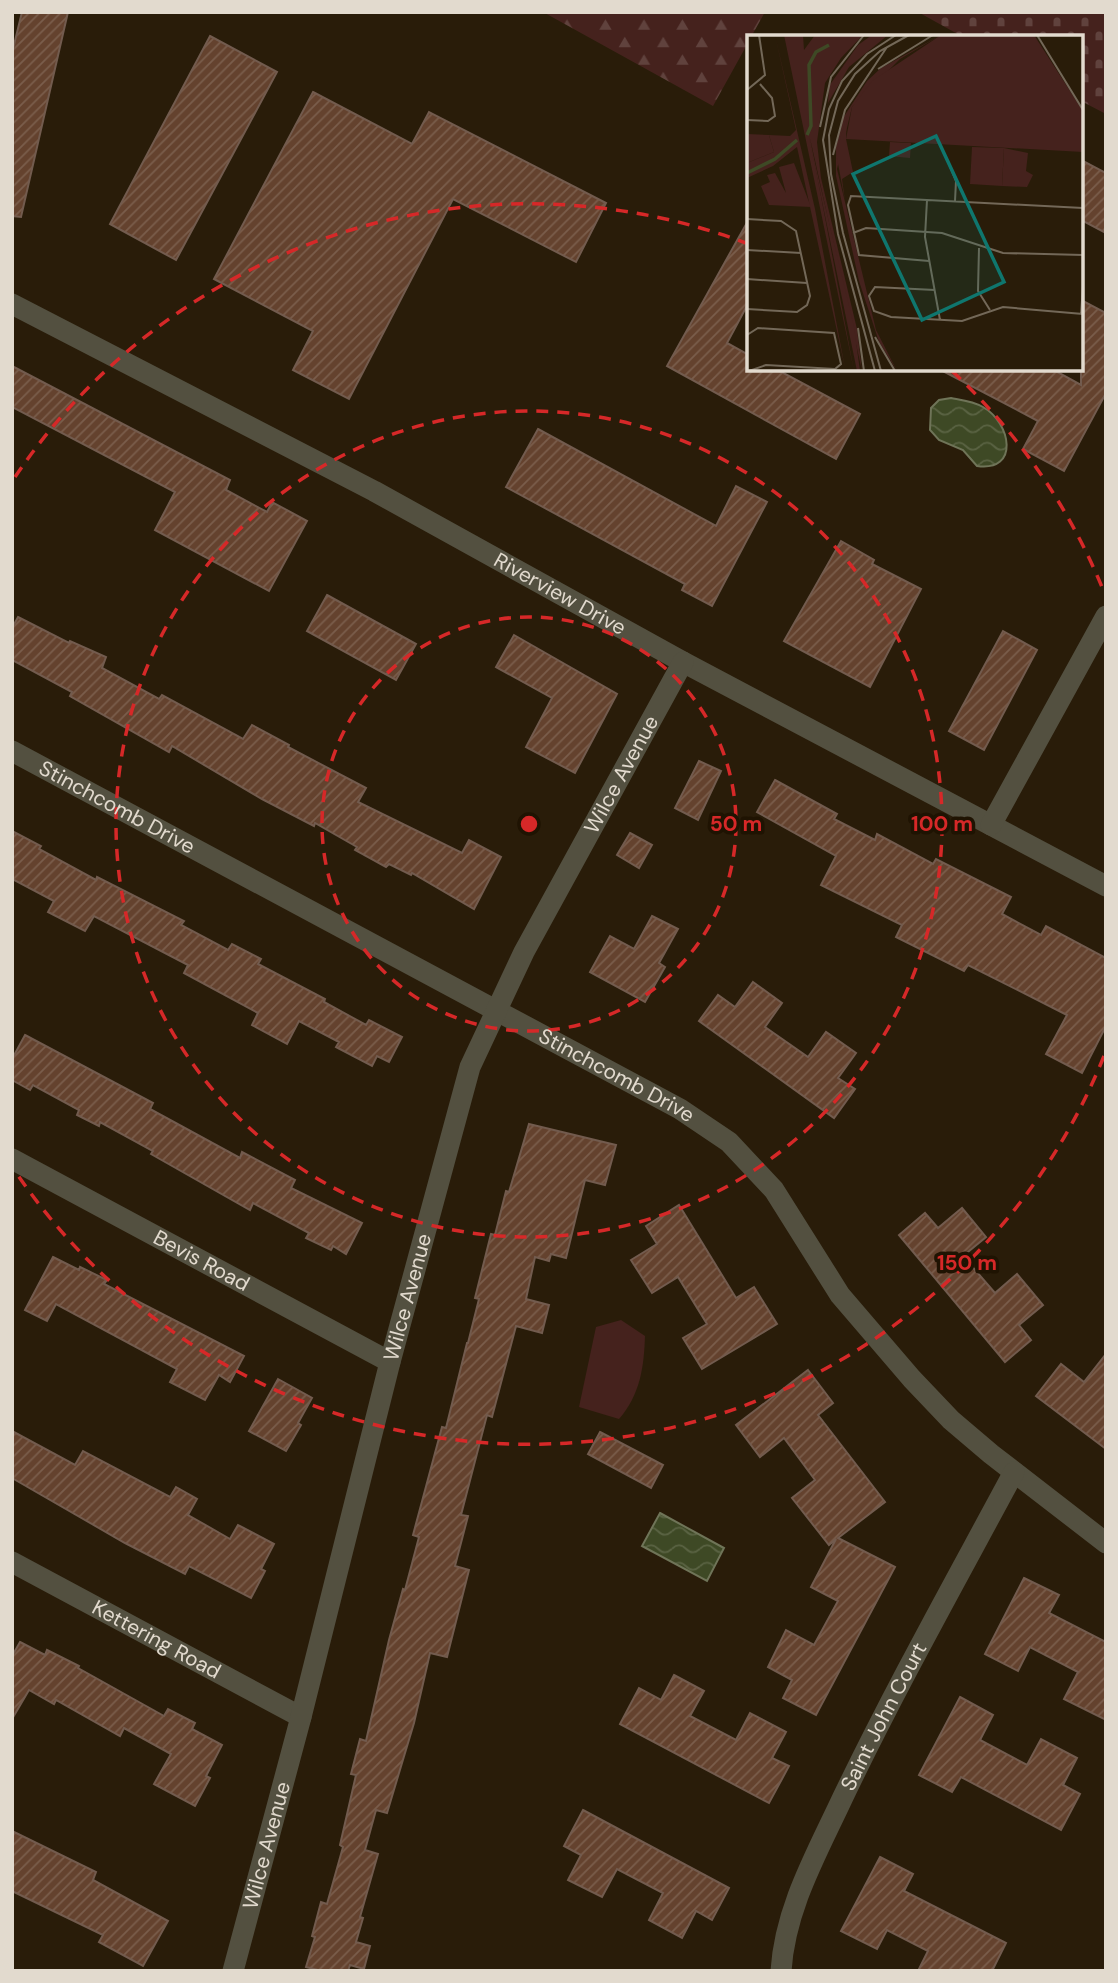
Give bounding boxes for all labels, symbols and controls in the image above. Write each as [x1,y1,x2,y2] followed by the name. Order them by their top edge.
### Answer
[747,35,1083,371] inset map
[489,546,631,642] street label: Riverview Drive
[578,710,665,839] street label: Wilce Avenue
[34,754,200,861] street label: Stinchcomb Drive
[710,810,762,838] text: 50 m
[911,810,973,838] text: 100 m
[517,812,541,836] centre of rings
[534,1022,700,1129] street label: Stinchcomb Drive
[148,1223,254,1298] street label: Bevis Road
[377,1230,438,1364] street label: Wilce Avenue
[937,1249,997,1277] text: 150 m
[87,1594,226,1686] street label: Kettering Road
[834,1638,933,1795] street label: Saint John Court
[236,1778,297,1912] street label: Wilce Avenue

